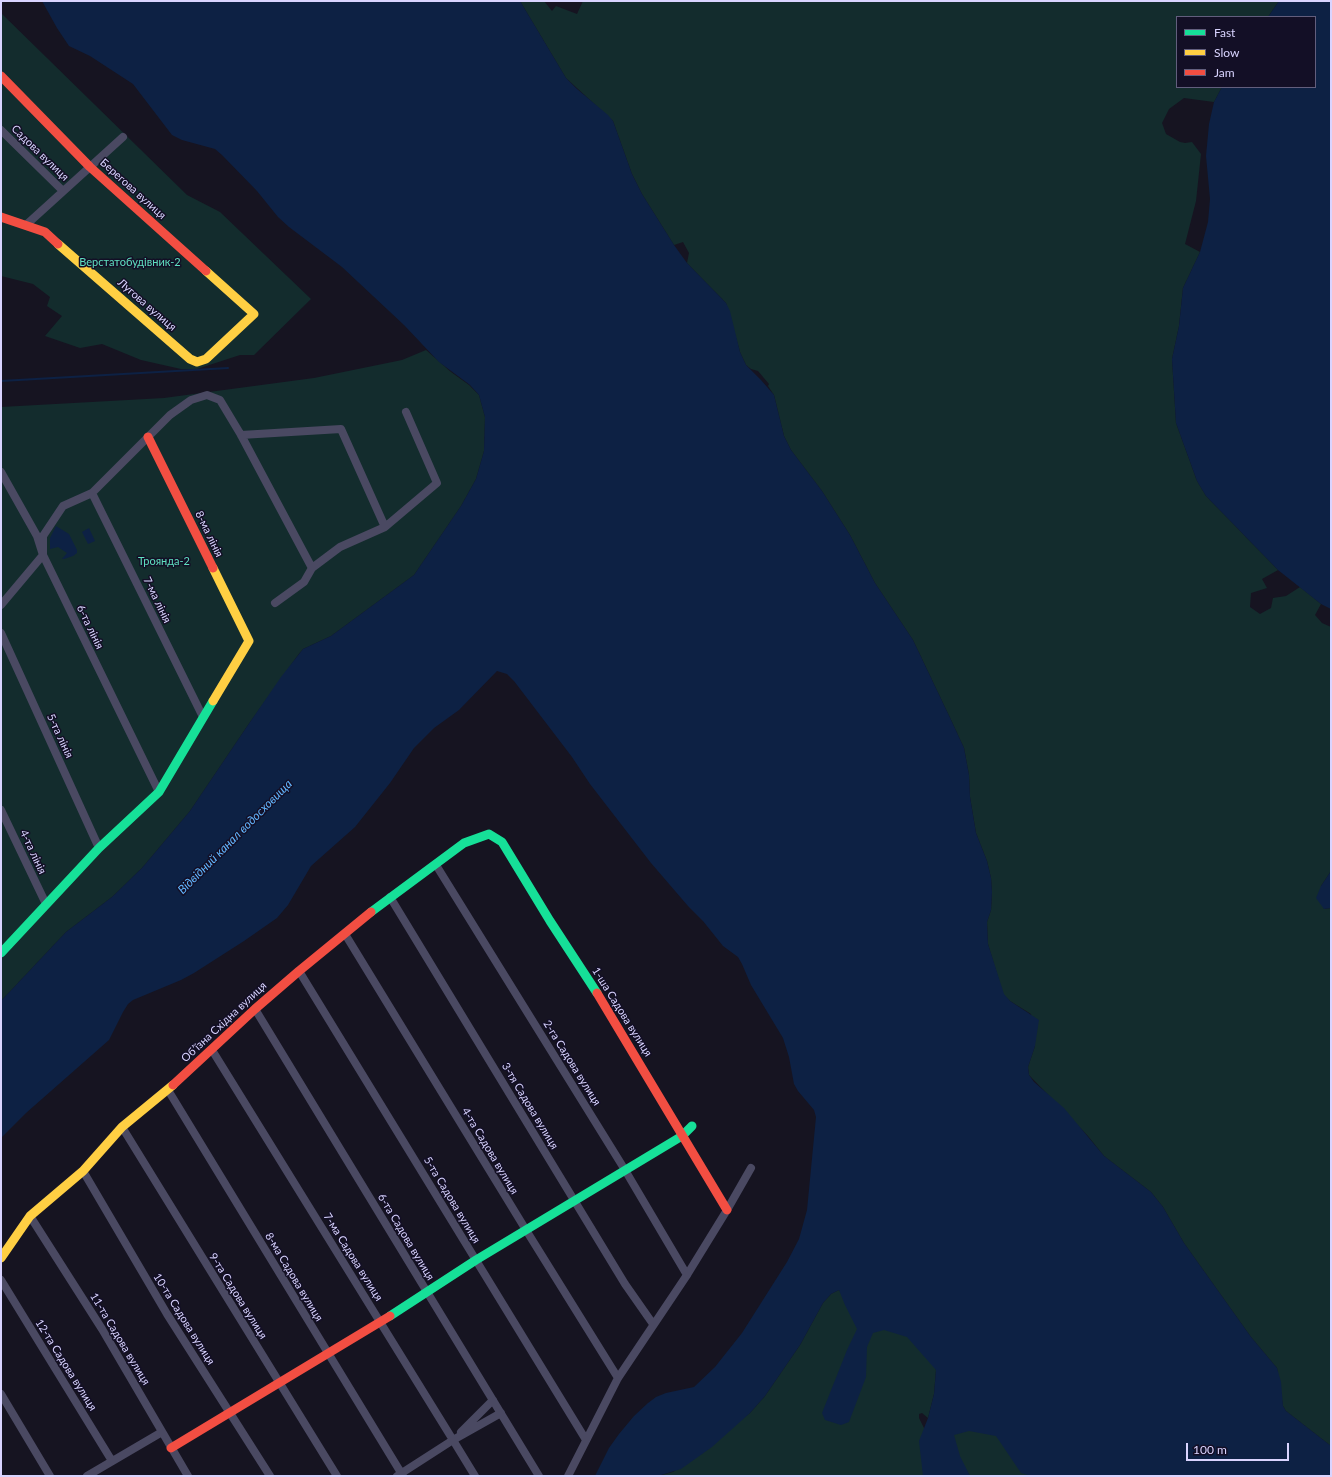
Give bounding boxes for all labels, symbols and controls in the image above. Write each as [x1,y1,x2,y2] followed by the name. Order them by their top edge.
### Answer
[1176,16,1316,88] legend
[1214,25,1235,40] text: Fast
[1214,45,1239,60] text: Slow
[1214,65,1235,80] text: Jam
[9,122,71,184] street label: Садова вулиця
[97,156,169,222] street label: Берегова вулиця
[79,255,181,269] park label: Верстатобудівник-2
[115,276,179,334] street label: Лугова вулиця
[192,509,226,559] street label: 8-ма лінія
[138,554,190,568] park label: Троянда-2
[140,575,174,625] street label: 7-ма лінія
[74,603,106,651] street label: 6-та лінія
[44,712,76,760] street label: 5-та лінія
[175,777,295,897] water label: Відвідний канал водосховища
[17,828,49,876] street label: 4-та лінія
[589,965,655,1059] street label: 1-ша Садова вулиця
[179,979,269,1065] street label: Обʼїзна Східна вулиця
[540,1018,604,1108] street label: 2-га Садова вулиця
[499,1060,561,1152] street label: 3-тя Садова вулиця
[459,1105,521,1197] street label: 4-та Садова вулиця
[421,1154,483,1246] street label: 5-та Садова вулиця
[375,1191,437,1283] street label: 6-та Садова вулиця
[321,1211,385,1303] street label: 7-ма Садова вулиця
[262,1230,326,1324] street label: 8-ма Садова вулиця
[206,1251,270,1341] street label: 9-та Садова вулиця
[151,1271,217,1367] street label: 10-та Садова вулиця
[87,1291,153,1387] street label: 11-та Садова вулиця
[33,1317,99,1413] street label: 12-та Садова вулиця
[1188,1435,1291,1461] scale bar
[1193,1442,1227,1457] text: 100 m

